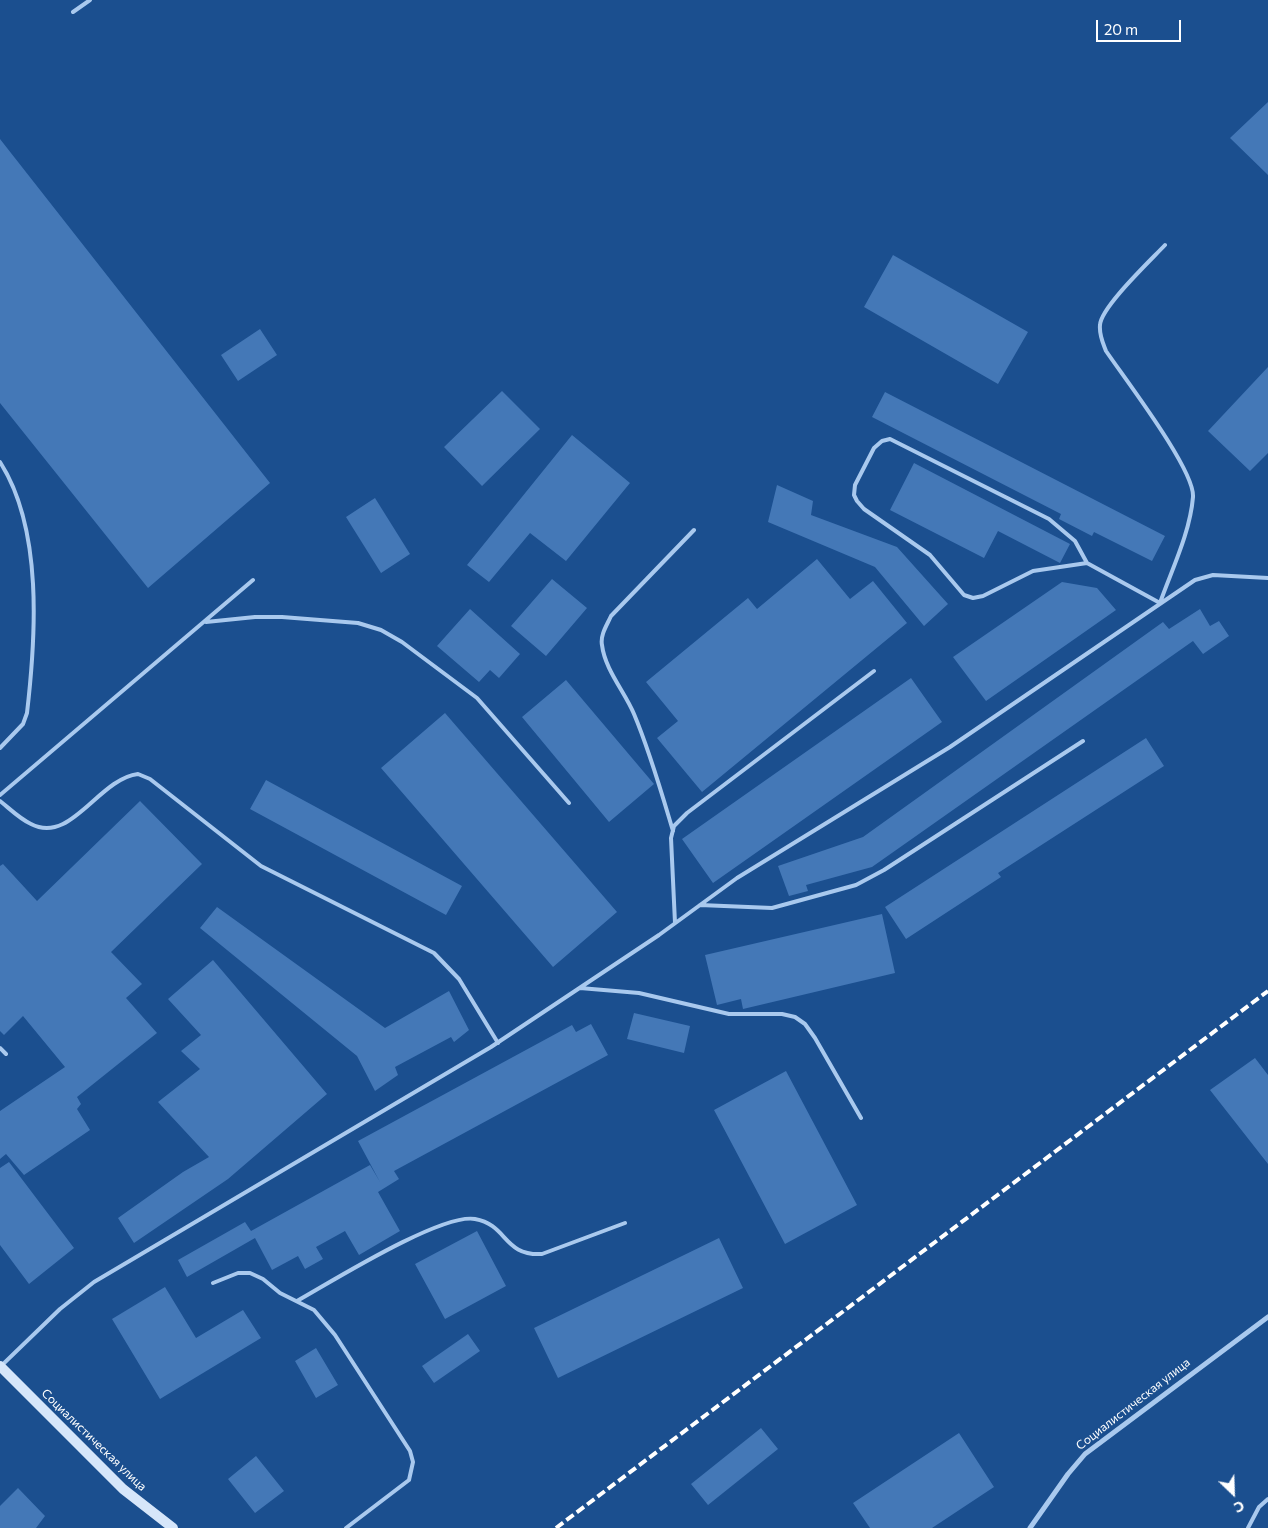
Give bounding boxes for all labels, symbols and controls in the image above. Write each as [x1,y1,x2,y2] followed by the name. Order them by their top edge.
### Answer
[1098,10,1183,42] scale bar
[1104,20,1138,38] text: 20 m
[1073,1355,1193,1453] street label: Социалистическая улица
[38,1386,150,1494] street label: Социалистическая улица
[1208,1468,1258,1518] north arrow
[1231,1497,1247,1517] text: С

